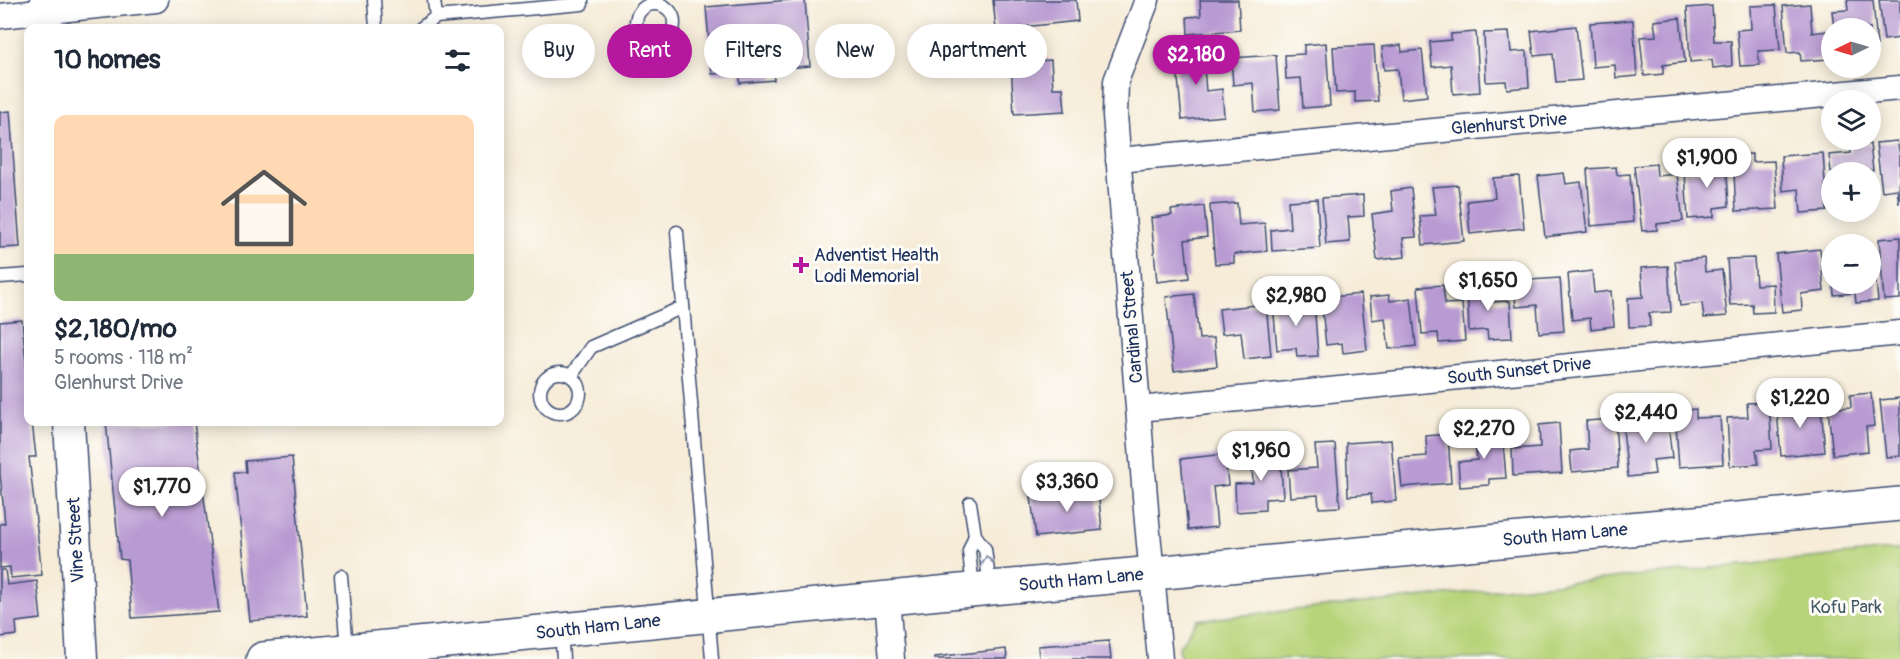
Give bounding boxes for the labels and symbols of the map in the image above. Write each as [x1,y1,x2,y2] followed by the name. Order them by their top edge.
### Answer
[1821,18,1881,78] north arrow
[1147,35,1245,86] pin: $2,180
[1450,107,1568,141] street label: Glenhurst Drive
[1658,138,1756,189] pin: $1,900
[814,244,939,288] place label: Adventist Health Lodi Memorial
[792,256,810,274] marker: Adventist Health Lodi Memorial
[1439,261,1537,312] pin: $1,650
[1116,269,1148,384] street label: Cardinal Street
[1247,276,1345,327] pin: $2,980
[1446,352,1592,390] street label: South Sunset Drive
[1751,378,1849,429] pin: $1,220
[1597,393,1695,444] pin: $2,440
[1435,409,1533,460] pin: $2,270
[1212,431,1310,482] pin: $1,960
[1018,462,1116,513] pin: $3,360
[113,467,211,518] pin: $1,770
[62,496,90,583] street label: Vine Street
[1501,518,1629,552] street label: South Ham Lane
[981,555,993,565] one-way arrow
[1017,563,1145,597] street label: South Ham Lane
[1810,596,1882,619] park label: Kofu Park
[534,609,662,645] street label: South Ham Lane

